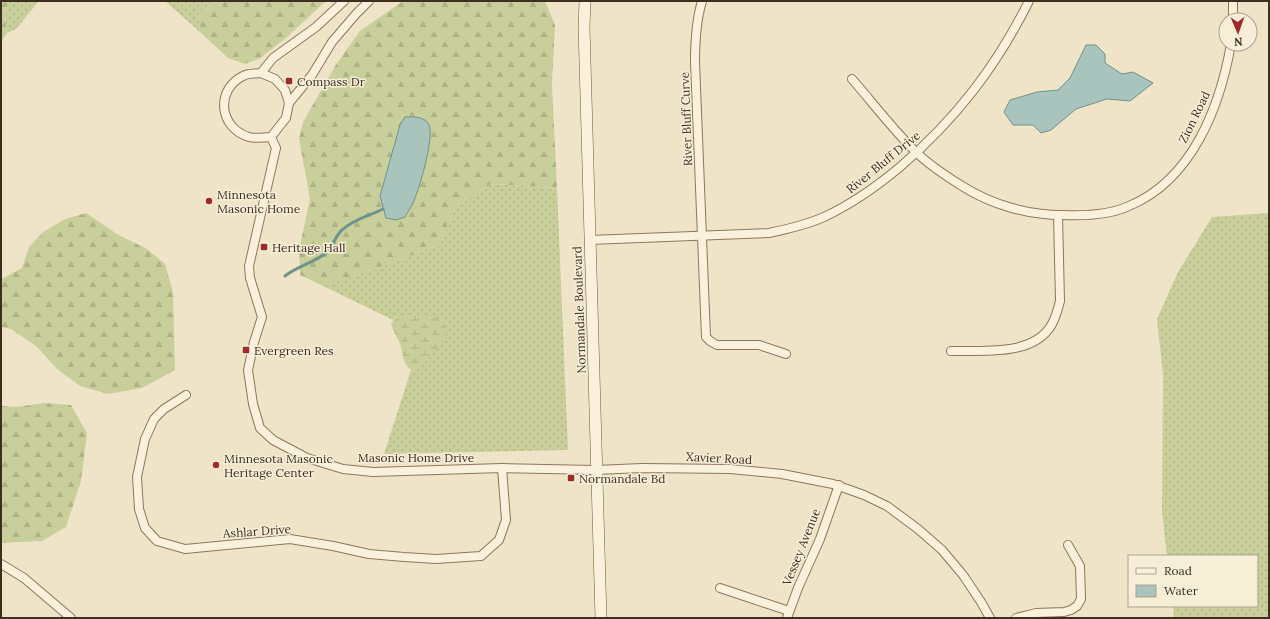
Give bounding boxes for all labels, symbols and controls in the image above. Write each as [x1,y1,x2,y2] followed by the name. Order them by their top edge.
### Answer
[1218,12,1258,52] north arrow
[1233,35,1243,49] text: N
[677,71,695,166] street label: River Bluff Curve
[297,74,366,89] place label: Compass Dr
[284,76,294,86] marker: Compass Dr
[1175,89,1213,145] street label: Zion Road
[843,127,923,196] street label: River Bluff Drive
[217,187,301,216] place label: Minnesota Masonic Home
[204,196,214,206] marker: Minnesota Masonic Home
[272,240,345,255] place label: Heritage Hall
[259,242,269,252] marker: Heritage Hall
[569,246,589,374] street label: Normandale Boulevard
[254,343,334,358] place label: Evergreen Res
[241,345,251,355] marker: Evergreen Res
[686,449,752,467] street label: Xavier Road
[358,450,475,465] street label: Masonic Home Drive
[224,451,333,480] place label: Minnesota Masonic Heritage Center
[211,460,221,470] marker: Minnesota Masonic Heritage Center
[579,471,665,486] place label: Normandale Bd
[566,473,576,483] marker: Normandale Bd
[778,506,823,589] street label: Vessey Avenue
[222,521,292,541] street label: Ashlar Drive
[1128,555,1258,607] legend
[1164,563,1192,578] text: Road
[1164,583,1199,598] text: Water

